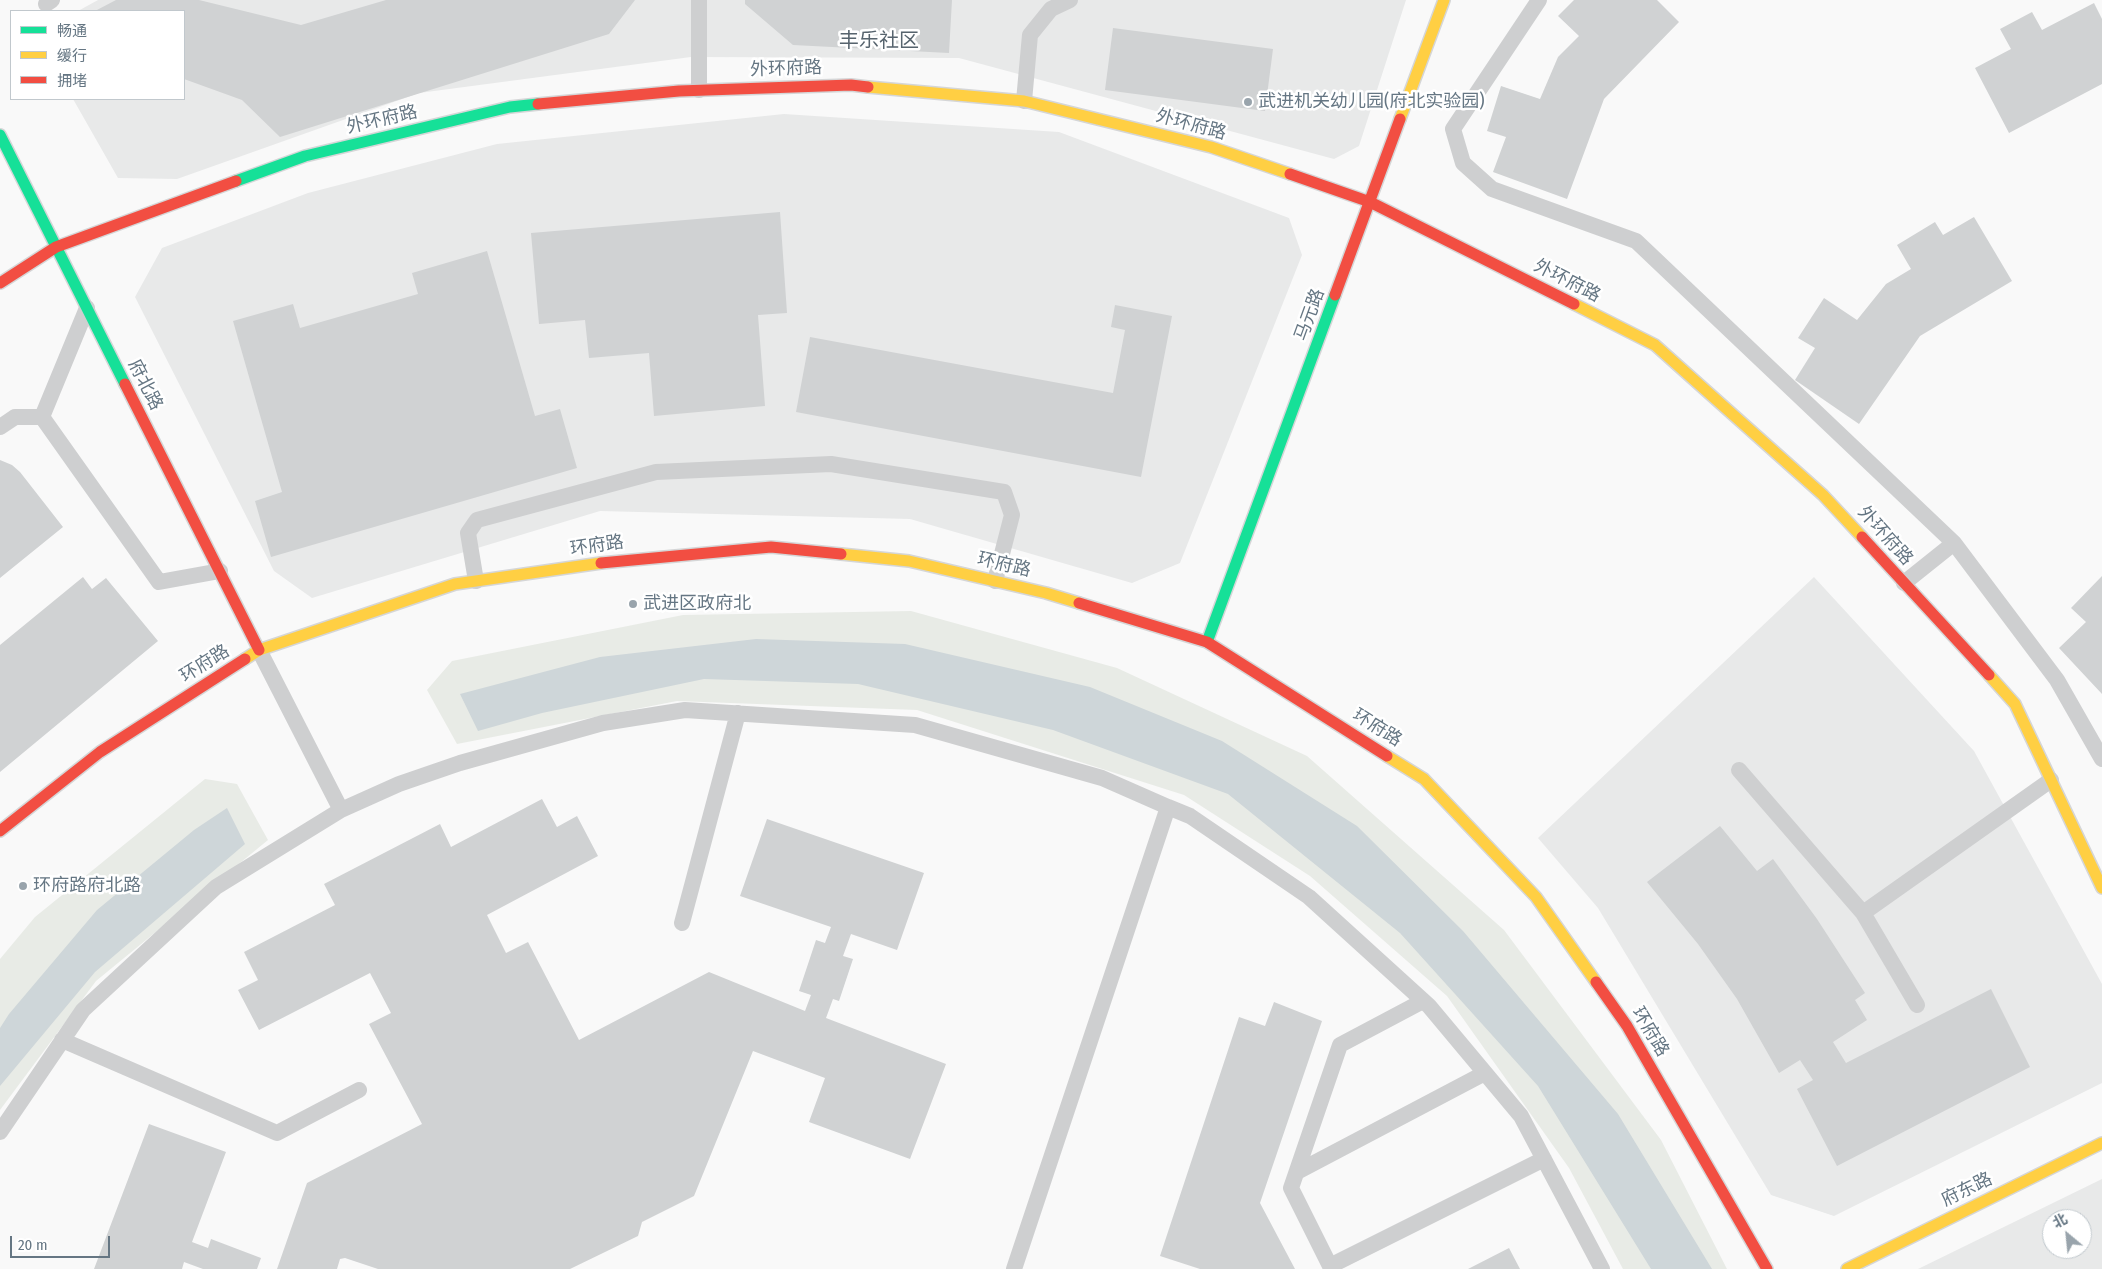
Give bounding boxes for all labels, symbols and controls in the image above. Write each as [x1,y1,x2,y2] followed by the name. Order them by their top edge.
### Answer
[10,10,185,100] legend
[57,22,87,40] text: 畅通
[839,29,919,53] district label: 丰乐社区
[57,47,87,65] text: 缓行
[750,57,822,81] street label: 外环府路
[57,72,87,90] text: 拥堵
[1258,91,1485,113] place label: 武进机关幼儿园(府北实验园)
[1242,96,1254,108] marker: 武进机关幼儿园(府北实验园)
[344,101,420,139] street label: 外环府路
[1153,105,1229,145] street label: 外环府路
[1530,255,1604,307] street label: 外环府路
[1291,286,1329,344] street label: 马元路
[123,356,167,414] street label: 府北路
[1853,502,1917,570] street label: 外环府路
[569,532,625,560] street label: 环府路
[975,548,1033,582] street label: 环府路
[643,593,751,615] place label: 武进区政府北
[627,598,639,610] marker: 武进区政府北
[176,641,234,687] street label: 环府路
[1348,705,1406,751] street label: 环府路
[33,875,141,897] place label: 环府路府北路
[17,880,29,892] marker: 环府路府北路
[1627,1003,1673,1061] street label: 环府路
[1938,1168,1996,1212] street label: 府东路
[2042,1209,2092,1259] north arrow
[2050,1210,2070,1232] text: 北
[12,1226,112,1258] scale bar
[18,1236,48,1254] text: 20 m

